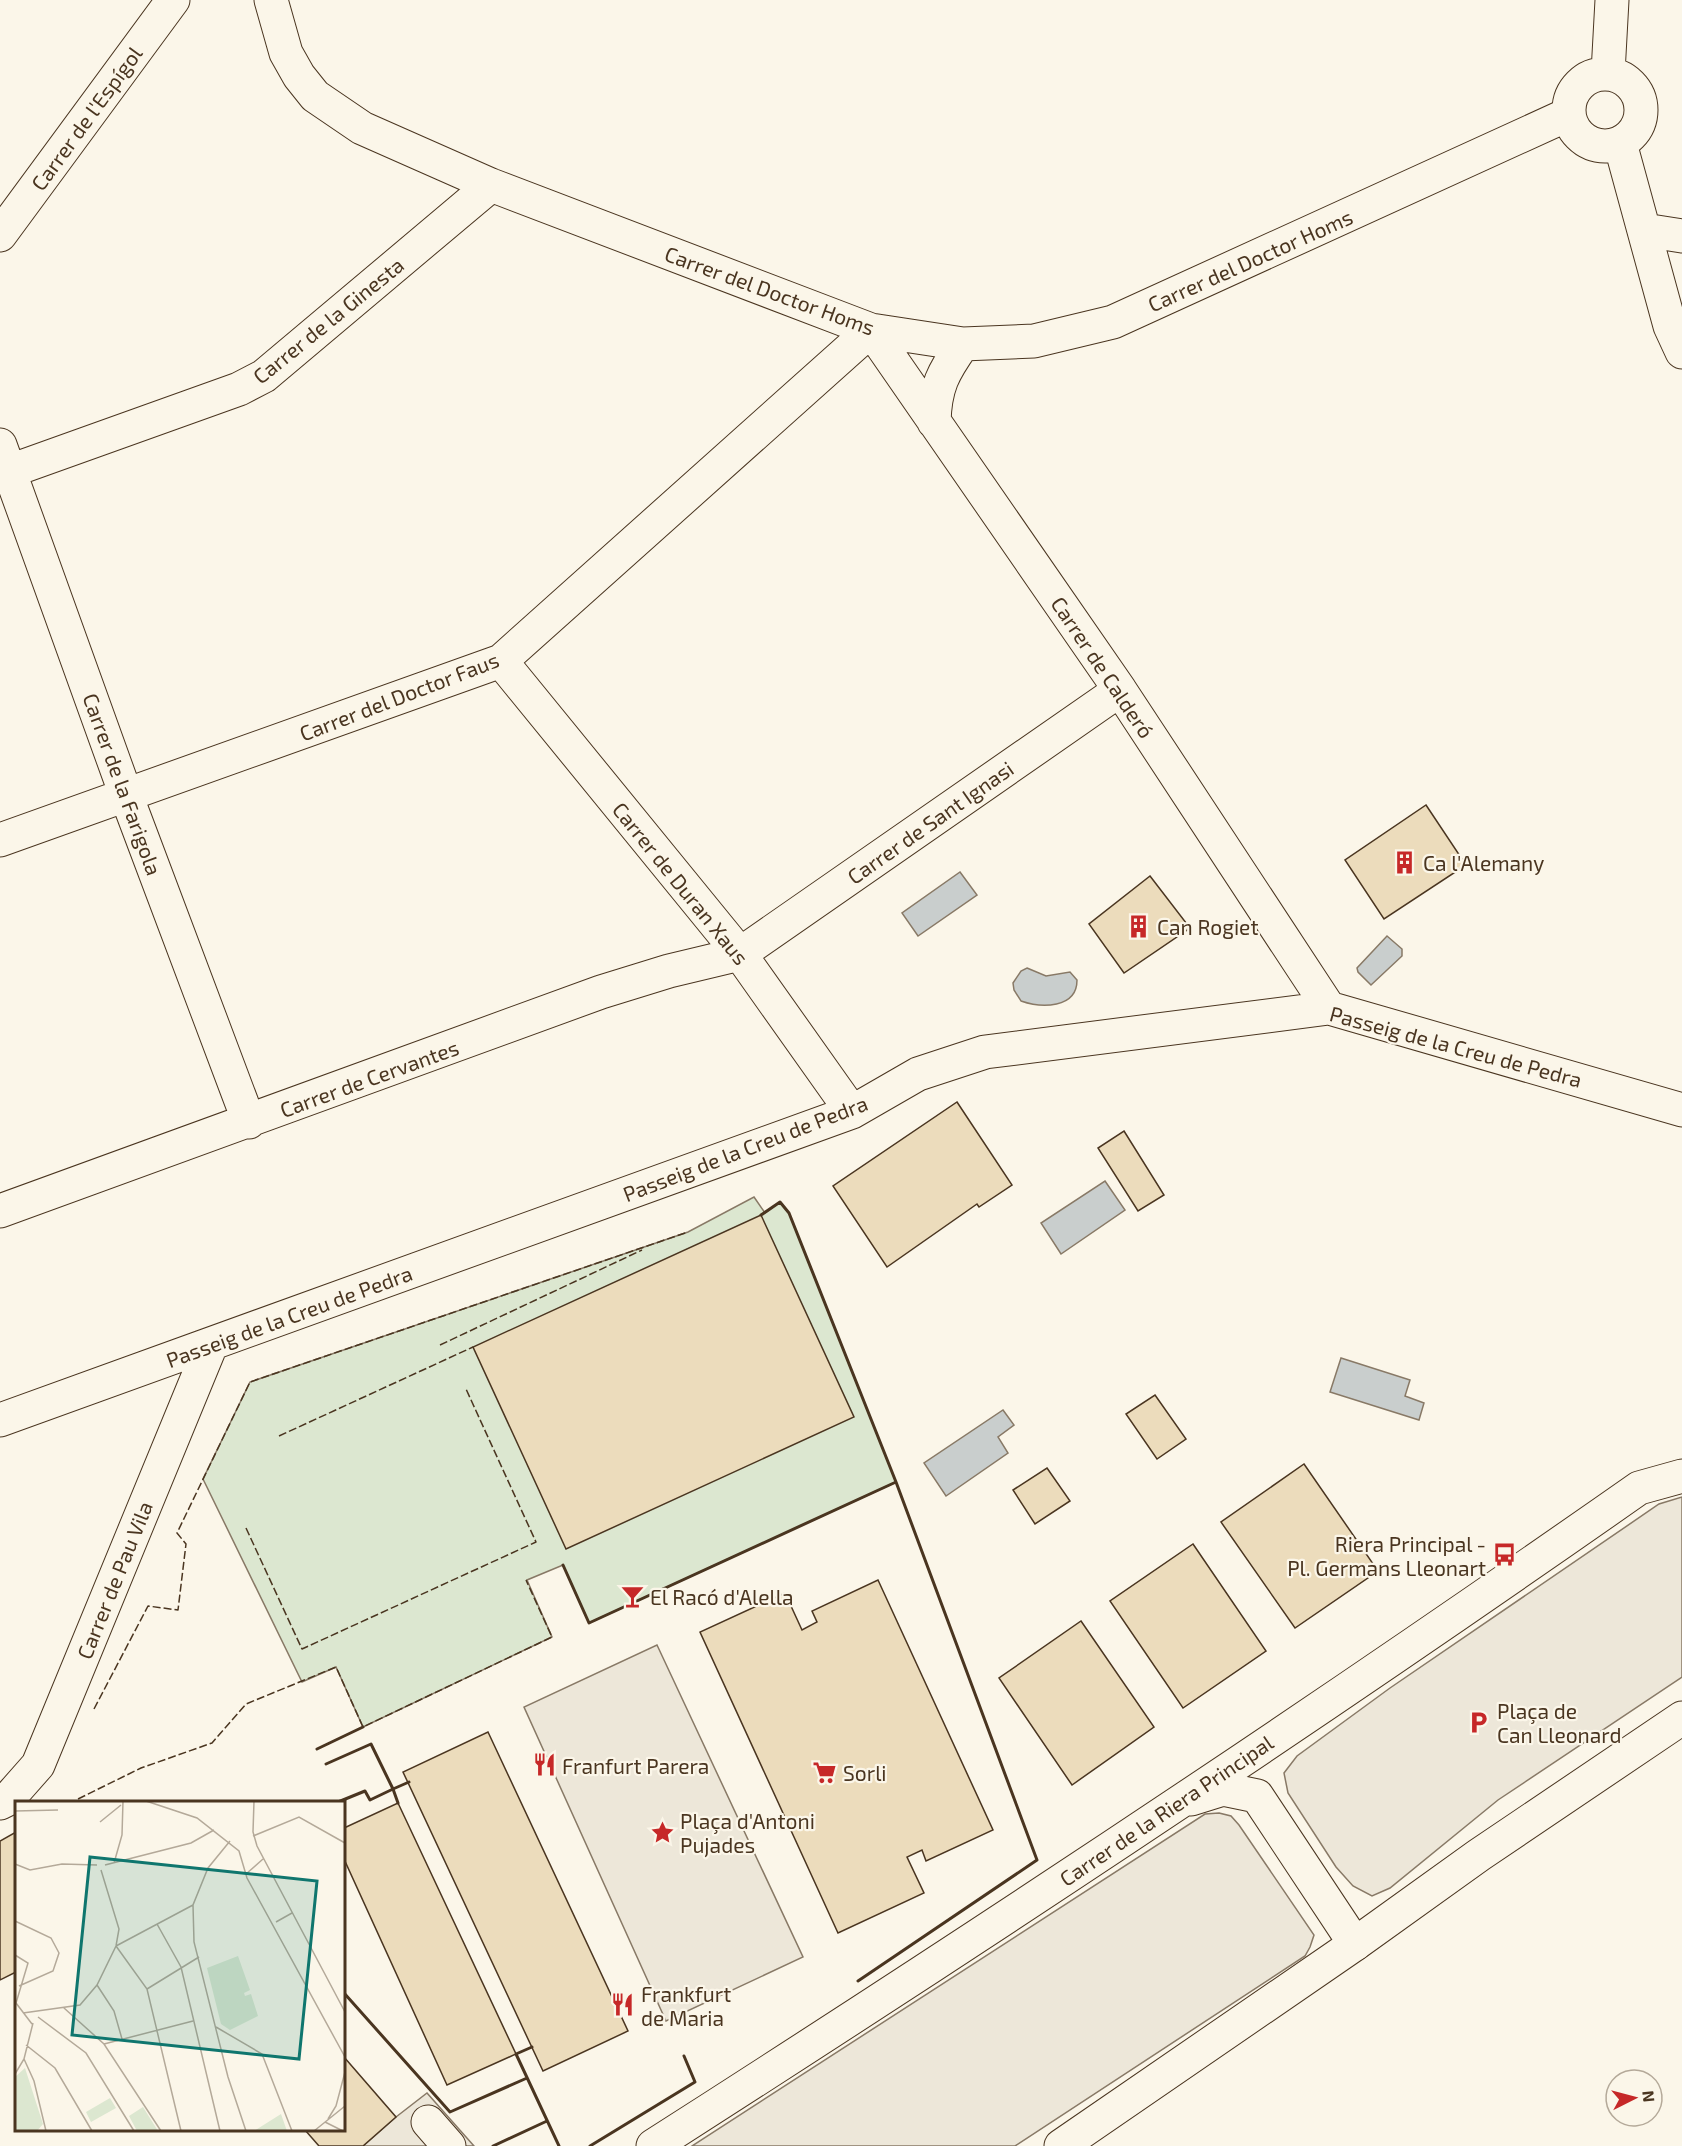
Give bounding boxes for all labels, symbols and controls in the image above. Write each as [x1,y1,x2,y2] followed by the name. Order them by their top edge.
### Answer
[25,41,147,195] street label: Carrer de l'Espígol
[1144,204,1356,316] street label: Carrer del Doctor Homs
[662,240,878,340] street label: Carrer del Doctor Homs
[248,252,408,388] street label: Carrer de la Ginesta
[1046,592,1160,742] street label: Carrer de Calderó
[296,646,502,746] street label: Carrer del Doctor Faus
[78,690,168,878] street label: Carrer de la Farigola
[842,755,1018,889] street label: Carrer de Sant Ignasi
[608,797,754,969] street label: Carrer de Duran Xaus
[1392,849,1418,875] building icon: Ca l'Alemany
[1423,850,1544,875] place label: Ca l'Alemany
[1126,913,1152,939] building icon: Can Rogiet
[1157,914,1258,939] place label: Can Rogiet
[1327,1000,1585,1092] street label: Passeig de la Creu de Pedra
[276,1034,462,1122] street label: Carrer de Cervantes
[619,1090,871,1206] street label: Passeig de la Creu de Pedra
[163,1260,415,1372] street label: Passeig de la Creu de Pedra
[71,1498,157,1662] street label: Carrer de Pau Vila
[1287,1531,1486,1580] place label: Riera Principal - Pl. Germans Lleonart
[1491,1542,1517,1568] bus stop icon: Riera Principal - Pl. Germans Lleonart
[619,1583,645,1609] bar icon: El Racó d'Alella
[650,1584,794,1609] place label: El Racó d'Alella
[1497,1698,1622,1747] place label: Plaça de Can Lleonard
[1466,1709,1492,1735] parking icon: Plaça de Can Lleonard
[1054,1729,1278,1891] street label: Carrer de la Riera Principal
[531,1752,557,1778] restaurant icon: Franfurt Parera
[562,1753,709,1778] place label: Franfurt Parera
[812,1759,838,1785] supermarket icon: Sorli
[843,1760,887,1785] place label: Sorli
[15,1801,345,2131] inset map
[680,1808,815,1858] place label: Plaça d'Antoni Pujades
[649,1819,675,1845] place icon: Plaça d'Antoni Pujades
[641,1981,731,2030] place label: Frankfurt de Maria
[610,1992,636,2018] restaurant icon: Frankfurt de Maria
[1604,2068,1664,2128] north arrow
[1639,2090,1659,2103] text: N

